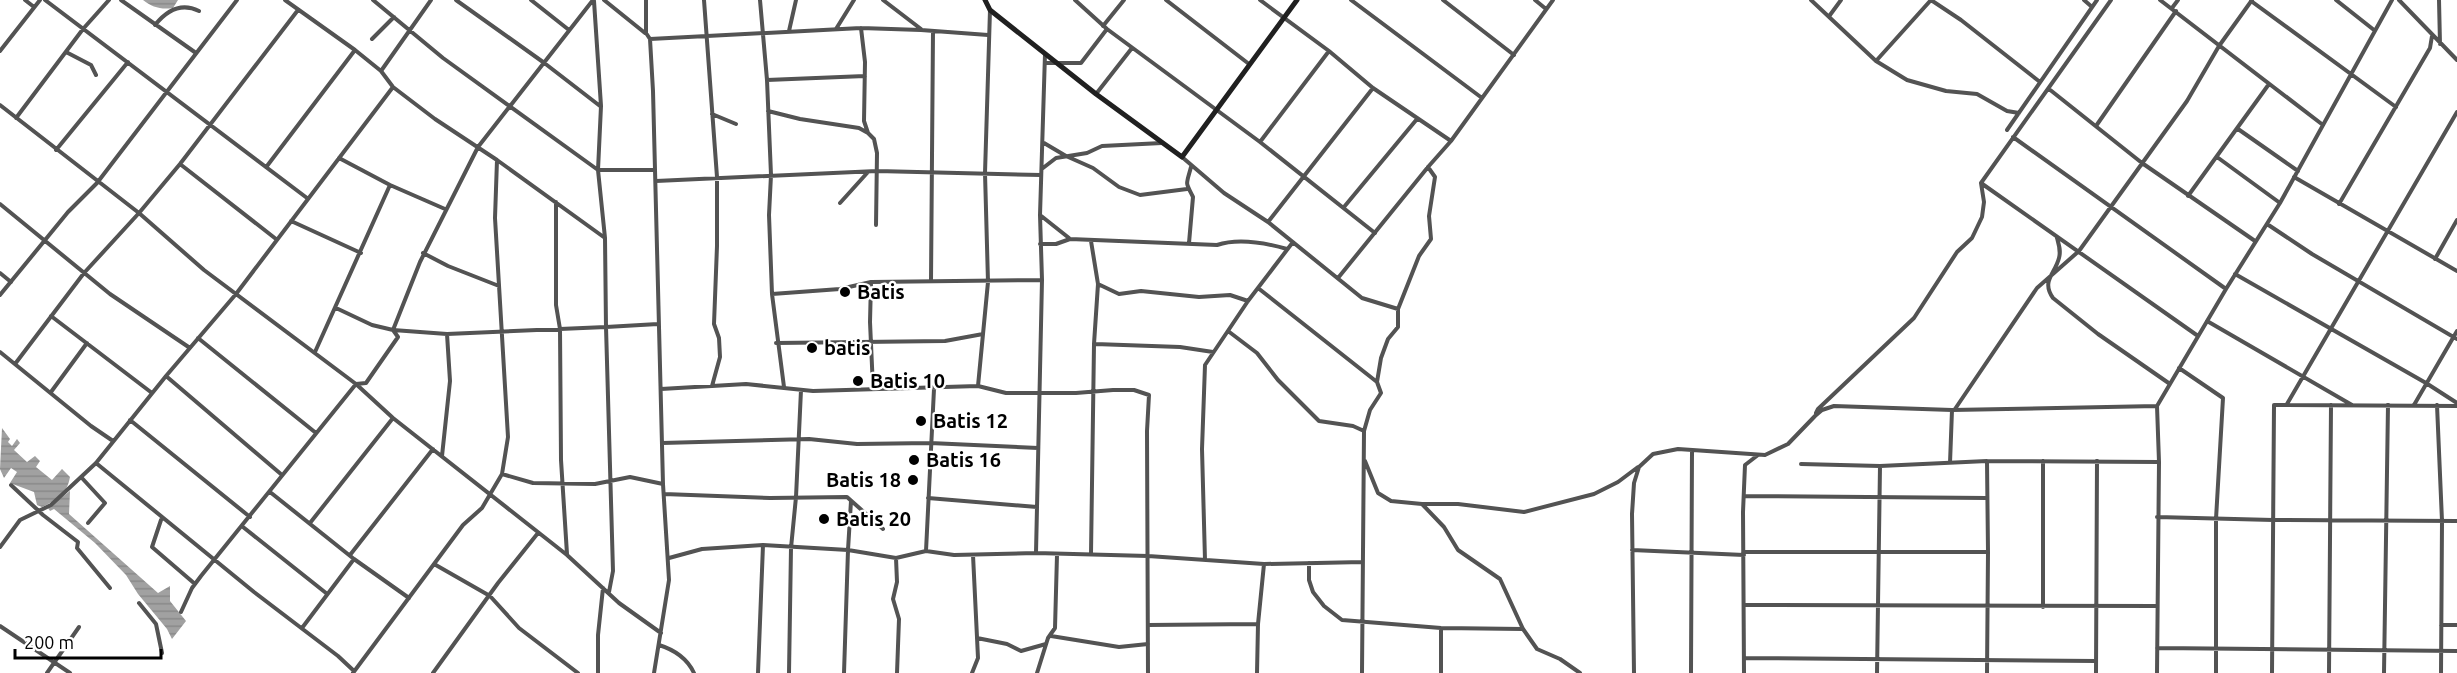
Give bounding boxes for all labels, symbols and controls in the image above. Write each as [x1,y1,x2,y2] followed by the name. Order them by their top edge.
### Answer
[857,280,905,303] place label: Batis
[838,285,852,299] marker: Batis
[824,336,870,359] place label: batis
[805,341,819,355] marker: batis
[870,369,945,392] place label: Batis 10
[851,374,865,388] marker: Batis 10
[933,409,1008,432] place label: Batis 12
[914,414,928,428] marker: Batis 12
[926,448,1001,471] place label: Batis 16
[907,453,921,467] marker: Batis 16
[826,468,901,491] place label: Batis 18
[906,473,920,487] marker: Batis 18
[836,507,911,530] place label: Batis 20
[817,512,831,526] marker: Batis 20
[15,622,160,660] scale bar
[24,632,74,652] text: 200 m

